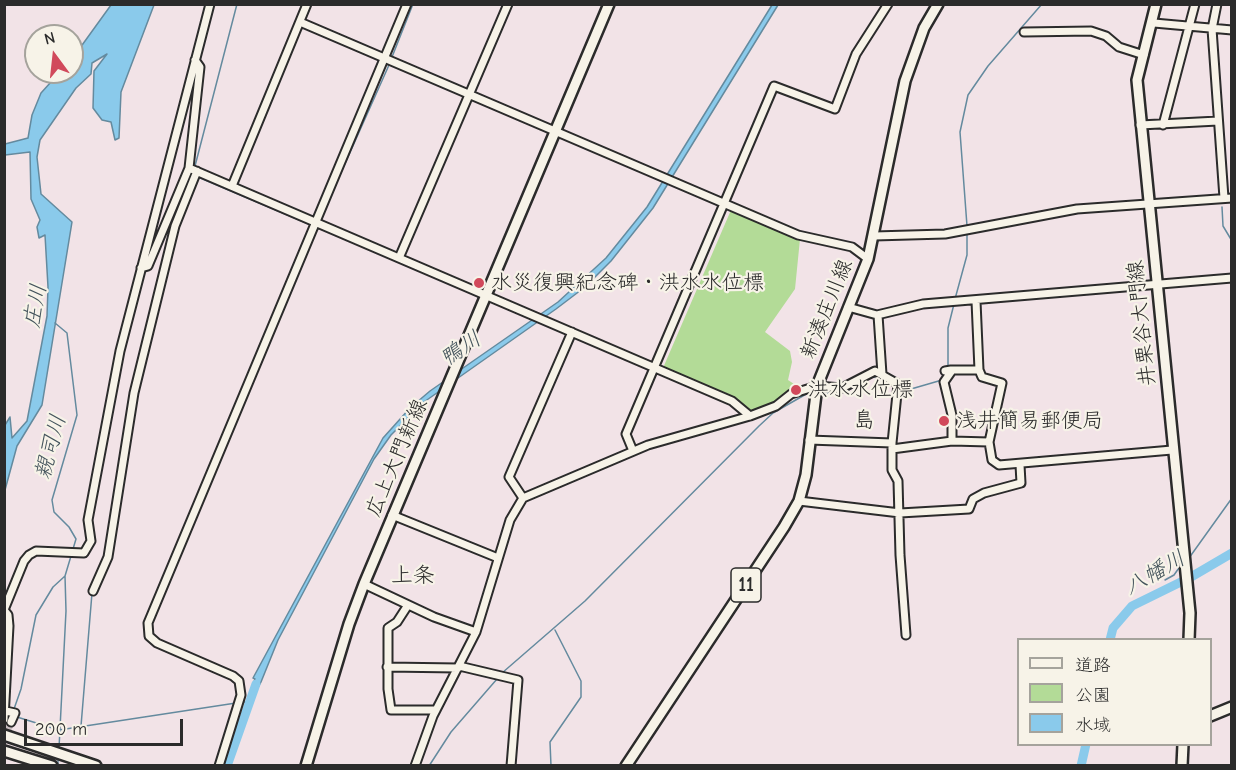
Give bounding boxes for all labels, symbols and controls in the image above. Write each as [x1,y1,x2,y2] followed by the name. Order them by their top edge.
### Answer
[24,24,84,84] north arrow
[42,29,57,49] text: N
[796,256,858,362] street label: 新湊庄川線
[1123,259,1161,387] street label: 井栗谷大門線
[491,270,764,296] place label: 水災復興紀念碑・洪水水位標
[472,276,486,290] marker: 水災復興紀念碑・洪水水位標
[19,282,53,330] water label: 庄川
[435,326,487,372] water label: 鴨川
[808,377,913,403] place label: 洪水水位標
[789,383,803,397] marker: 洪水水位標
[361,395,433,521] street label: 広上大門新線
[853,408,875,434] district label: 島
[956,408,1103,434] place label: 浅井簡易郵便局
[30,412,72,482] water label: 親司川
[937,414,951,428] marker: 浅井簡易郵便局
[1120,545,1190,601] water label: 八幡川
[391,563,435,589] district label: 上条
[731,568,761,602] road number: 11
[1017,638,1212,746] legend
[1075,655,1111,676] text: 道路
[1075,685,1111,706] text: 公園
[27,707,186,745] scale bar
[1075,715,1111,736] text: 水域
[35,719,87,740] text: 200 m

